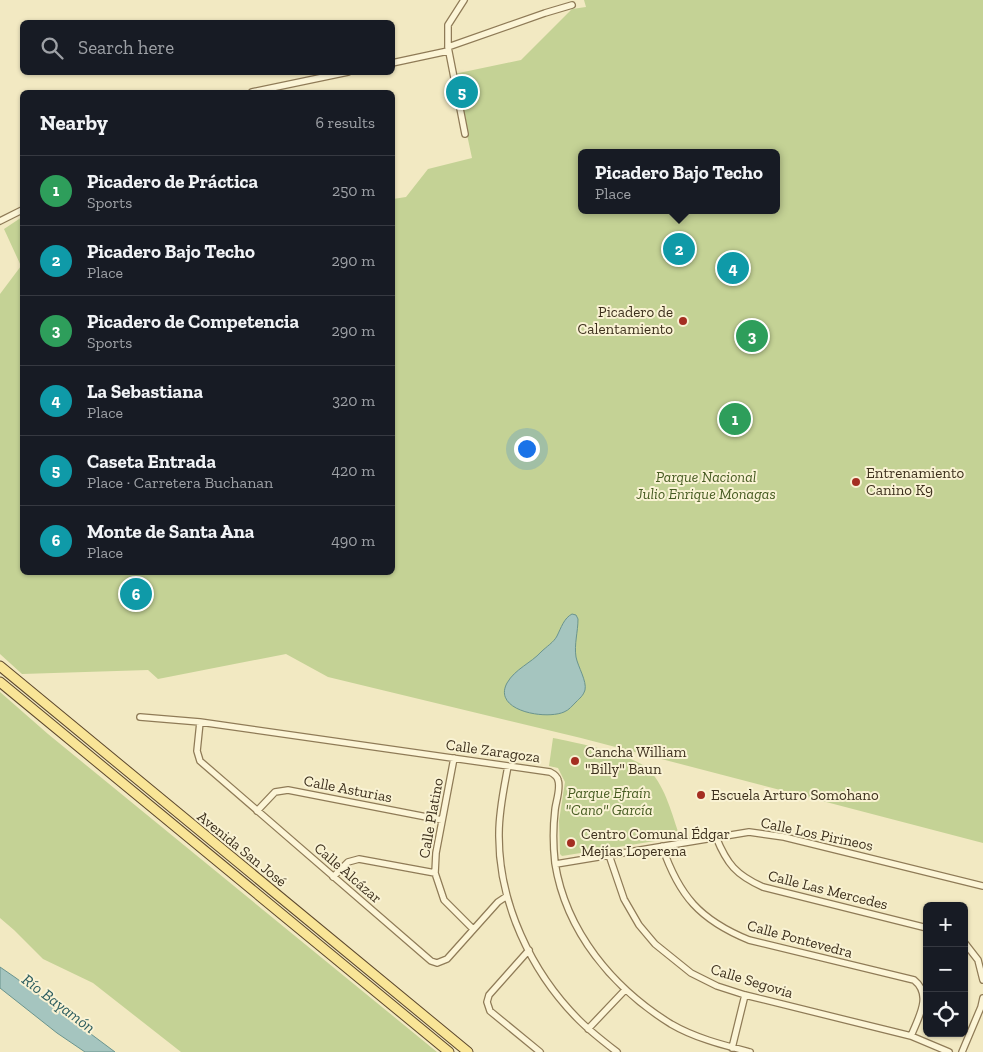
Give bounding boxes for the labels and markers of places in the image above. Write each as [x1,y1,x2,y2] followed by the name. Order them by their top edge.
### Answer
[446,73,478,111] pin: 5
[663,230,695,268] pin: 2
[717,249,749,287] pin: 4
[578,303,673,338] place label: Picadero de Calentamiento
[677,315,689,327] marker: Picadero de Calentamiento
[736,317,768,355] pin: 3
[719,400,751,438] pin: 1
[866,464,965,499] place label: Entrenamiento Canino K9
[850,476,862,488] marker: Entrenamiento Canino K9
[120,575,152,613] pin: 6
[585,743,686,778] place label: Cancha William "Billy" Baun
[569,755,581,767] marker: Cancha William "Billy" Baun
[711,786,879,804] place label: Escuela Arturo Somohano
[695,789,707,801] marker: Escuela Arturo Somohano
[581,825,730,860] place label: Centro Comunal Édgar Mejías Loperena
[565,837,577,849] marker: Centro Comunal Édgar Mejías Loperena

